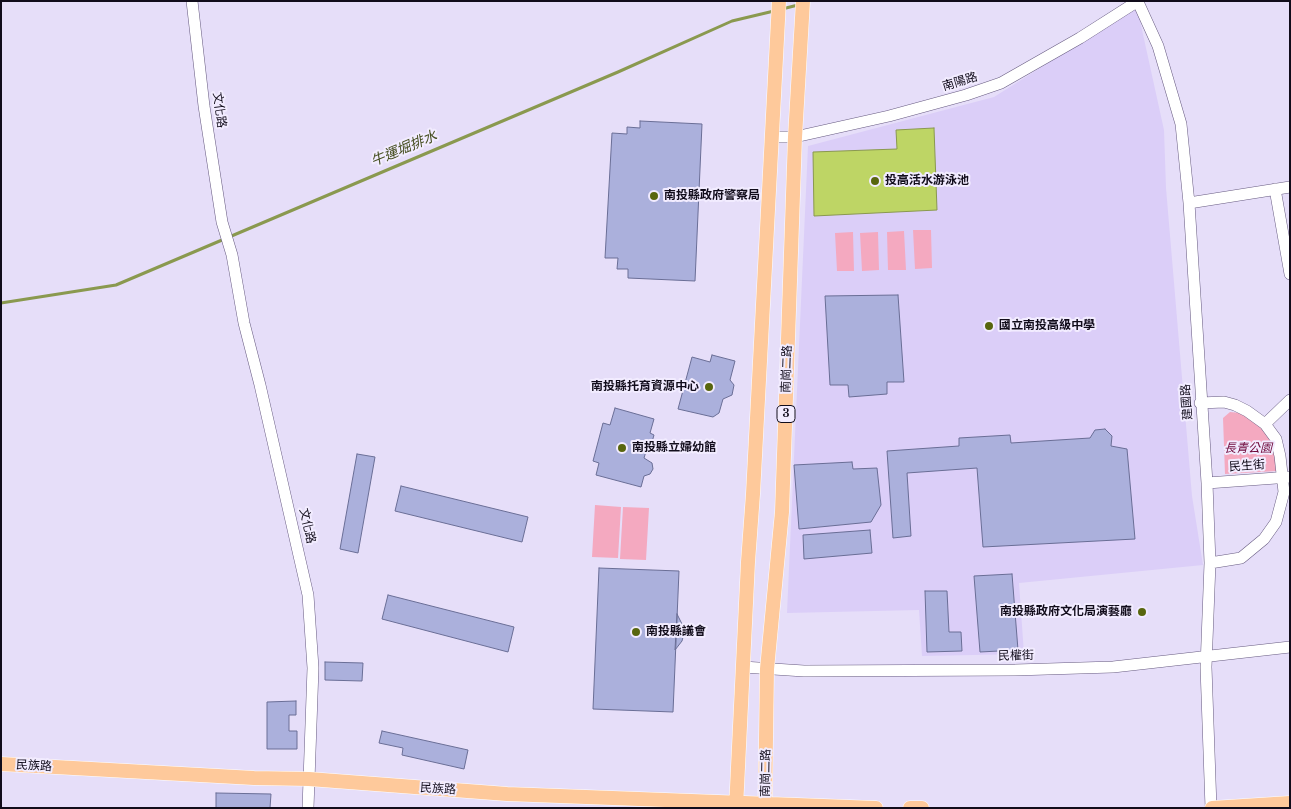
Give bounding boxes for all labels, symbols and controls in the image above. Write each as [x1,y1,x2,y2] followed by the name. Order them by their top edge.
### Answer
[941,70,979,94] street label: 南陽路
[209,91,229,129] street label: 文化路
[369,128,439,170] water label: 牛運堀排水
[885,174,969,188] place label: 投高活水游泳池
[869,175,881,187] marker: 投高活水游泳池
[664,189,760,203] place label: 南投縣政府警察局
[648,190,660,202] marker: 南投縣政府警察局
[999,319,1095,333] place label: 國立南投高級中學
[983,320,995,332] marker: 國立南投高級中學
[779,345,795,393] street label: 南崗二路
[591,380,699,394] place label: 南投縣托育資源中心
[703,381,715,393] marker: 南投縣托育資源中心
[1179,384,1195,420] street label: 建國路
[777,406,795,422] road number: 3
[632,441,716,455] place label: 南投縣立婦幼館
[616,442,628,454] marker: 南投縣立婦幼館
[1224,442,1272,456] park label: 長青公園
[1229,458,1265,474] street label: 民生街
[296,507,318,545] street label: 文化路
[1000,605,1132,619] place label: 南投縣政府文化局演藝廳
[1136,606,1148,618] marker: 南投縣政府文化局演藝廳
[646,625,706,639] place label: 南投縣議會
[630,626,642,638] marker: 南投縣議會
[998,648,1034,664] street label: 民權街
[758,749,774,797] street label: 南崗二路
[16,758,52,774] street label: 民族路
[420,781,456,797] street label: 民族路

